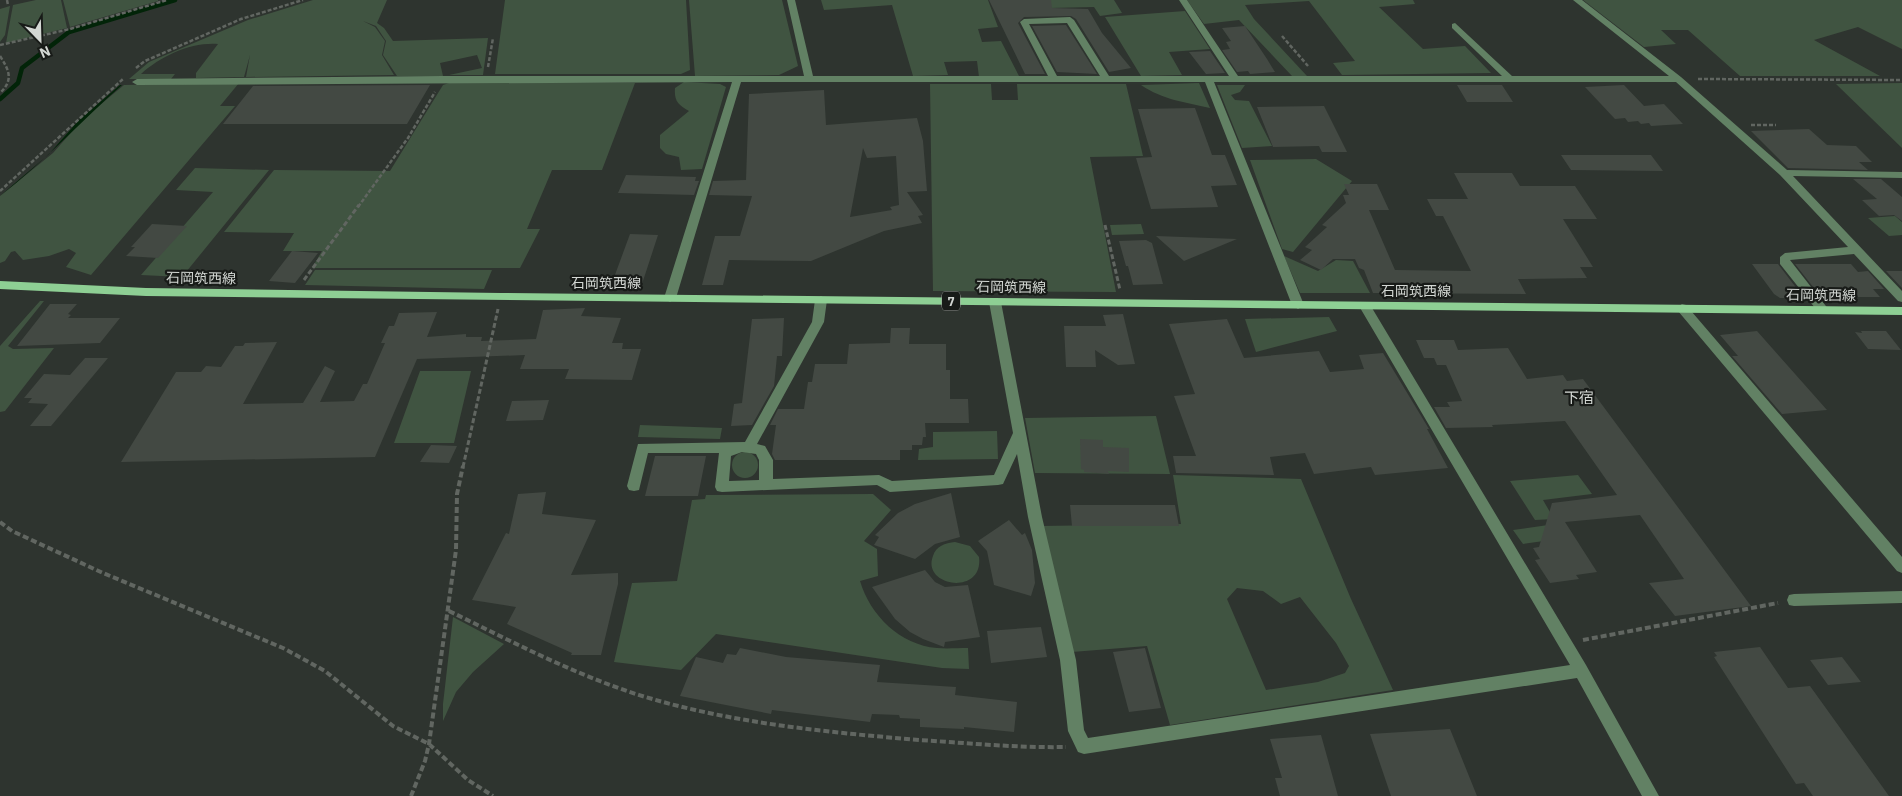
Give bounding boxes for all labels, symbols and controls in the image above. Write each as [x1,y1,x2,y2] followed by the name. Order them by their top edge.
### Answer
[15,15,65,65] north arrow
[37,42,53,62] text: N
[166,268,236,288] street label: 石岡筑西線
[571,274,641,292] street label: 石岡筑西線
[976,277,1046,297] street label: 石岡筑西線
[1381,282,1451,300] street label: 石岡筑西線
[1786,285,1856,305] street label: 石岡筑西線
[942,292,960,310] road number: 7
[1564,388,1594,407] district label: 下宿

